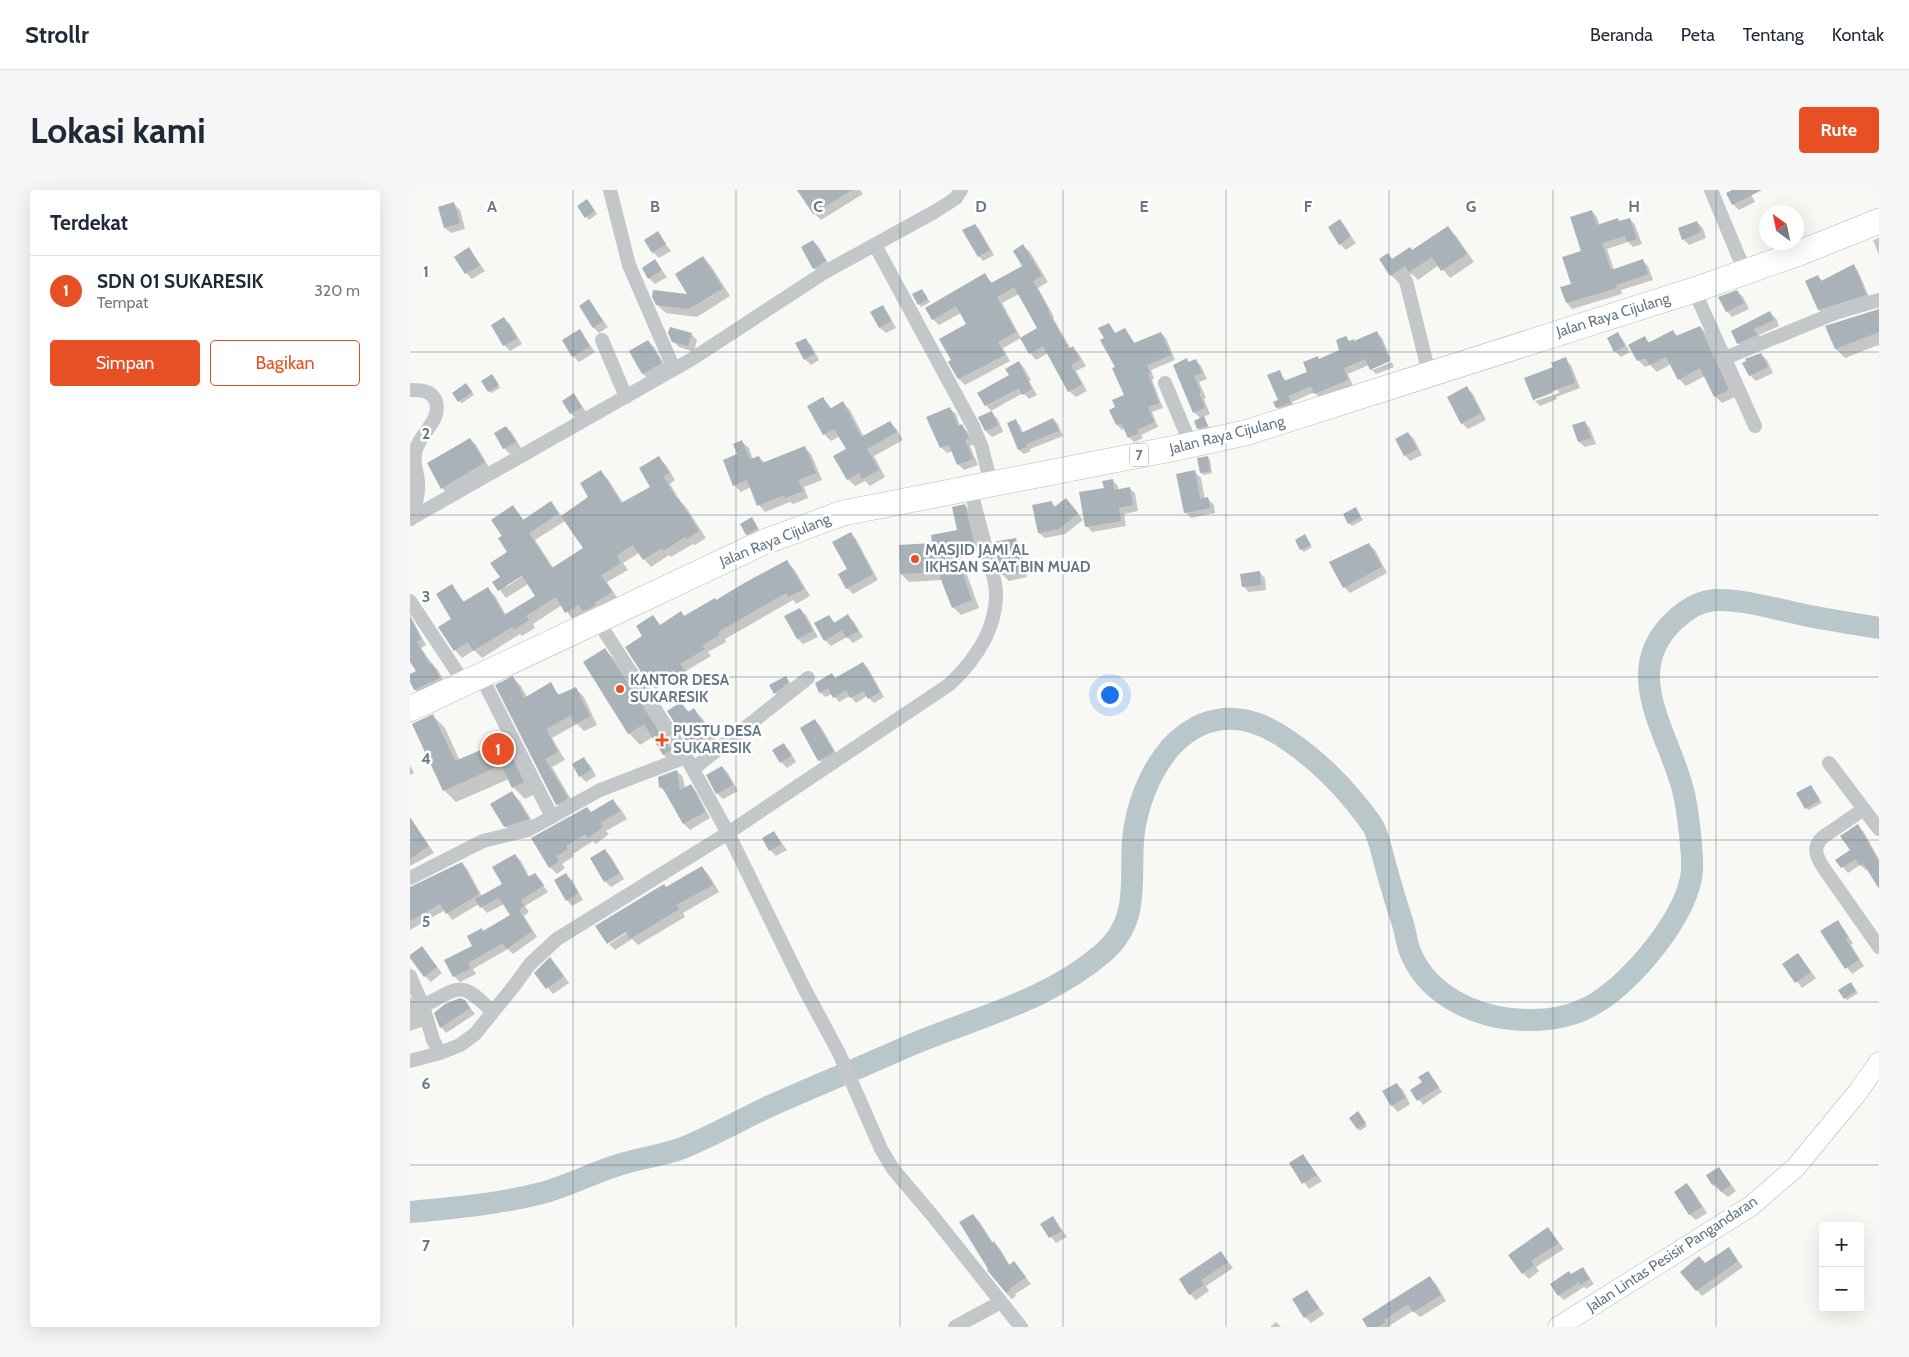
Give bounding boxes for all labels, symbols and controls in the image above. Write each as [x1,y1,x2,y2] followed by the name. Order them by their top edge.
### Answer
[25,20,89,49] text: Strollr
[1590,24,1653,46] text: Beranda
[1681,24,1715,46] text: Peta
[1743,24,1804,46] text: Tentang
[1832,24,1884,46] text: Kontak
[1799,107,1879,153] button: Rute
[30,109,206,152] text: Lokasi kami
[487,197,497,216] text: A
[650,197,660,216] text: B
[813,197,823,216] text: C
[975,197,987,216] text: D
[1139,197,1149,216] text: E
[1304,197,1313,216] text: F
[1466,197,1476,216] text: G
[1628,197,1640,216] text: H
[1759,205,1804,250] north arrow
[50,210,128,235] text: Terdekat
[423,262,429,281] text: 1
[97,270,264,293] text: SDN 01 SUKARESIK
[63,281,69,300] text: 1
[314,281,360,300] text: 320 m
[1553,289,1672,341] street label: Jalan Raya Cijulang
[97,293,148,312] text: Tempat
[50,340,200,386] button: Simpan
[210,340,360,386] button: Bagikan
[1167,412,1287,458] street label: Jalan Raya Cijulang
[422,424,430,443] text: 2
[1130,444,1148,466] road number: 7
[716,509,833,571] street label: Jalan Raya Cijulang
[925,541,1091,576] place label: MASJID JAMI AL IKHSAN SAAT BIN MUAD
[909,553,921,565] marker: MASJID JAMI AL IKHSAN SAAT BIN MUAD
[422,587,430,606] text: 3
[630,671,730,706] place label: KANTOR DESA SUKARESIK
[1097,682,1123,708] your location
[614,683,626,695] marker: KANTOR DESA SUKARESIK
[673,722,762,757] place label: PUSTU DESA SUKARESIK
[482,730,514,768] pin: 1
[655,733,669,747] marker: PUSTU DESA SUKARESIK
[421,749,431,768] text: 4
[422,912,430,931] text: 5
[422,1074,431,1093] text: 6
[1582,1192,1761,1317] street label: Jalan Lintas Pesisir Pangandaran
[1819,1222,1864,1312] map controls
[1819,1222,1864,1267] button: +
[422,1236,431,1255] text: 7
[1819,1267,1864,1312] button: −

